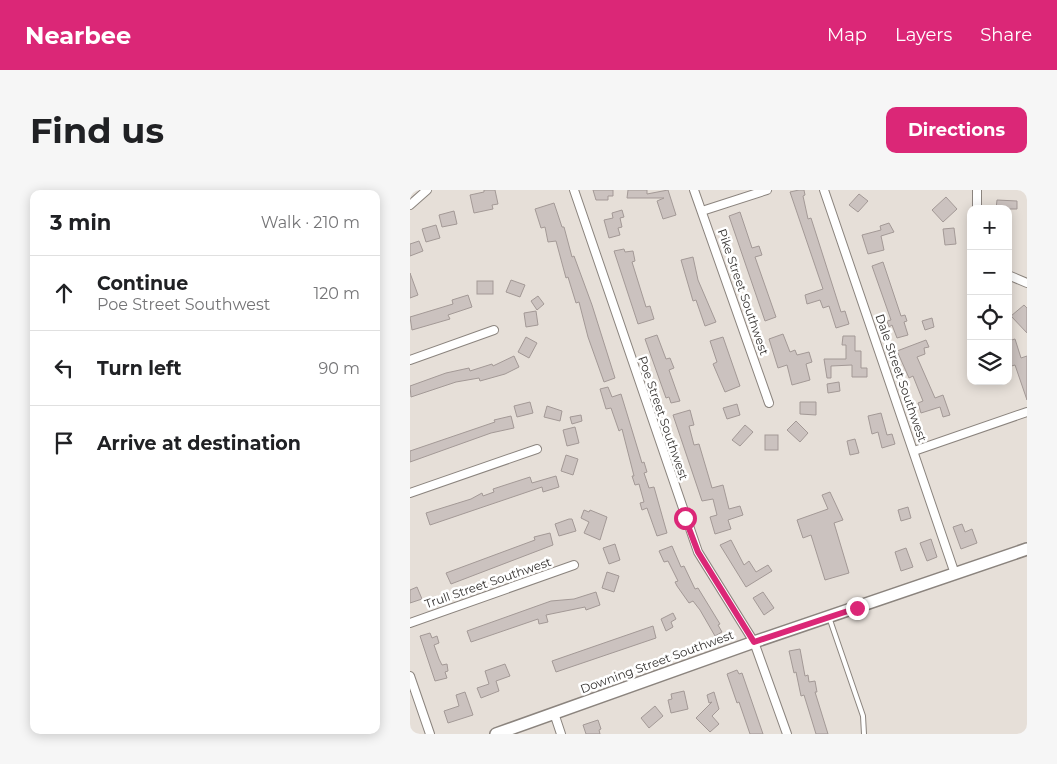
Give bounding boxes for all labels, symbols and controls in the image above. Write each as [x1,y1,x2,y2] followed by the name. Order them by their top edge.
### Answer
[25,21,131,50] text: Nearbee
[827,24,867,46] text: Map
[895,24,952,46] text: Layers
[980,24,1032,46] text: Share
[886,107,1027,153] button: Directions
[30,109,164,152] text: Find us
[967,205,1012,385] map controls
[967,205,1012,250] button: +
[50,210,111,235] text: 3 min
[261,213,360,232] text: Walk · 210 m
[715,227,772,357] street label: Pike Street Southwest
[967,250,1012,295] button: −
[97,272,188,295] text: Continue
[50,279,78,307] icon: ahead
[313,284,360,303] text: 120 m
[97,295,270,314] text: Poe Street Southwest
[967,295,1012,340] button: locate
[873,312,930,444] street label: Dale Street Southwest
[967,340,1012,385] button: layers
[50,354,78,382] icon: left
[635,354,692,482] street label: Poe Street Southwest
[97,357,182,380] text: Turn left
[318,359,360,378] text: 90 m
[50,429,78,457] icon: arrive
[97,432,301,455] text: Arrive at destination
[674,507,697,530] route start
[423,554,553,611] street label: Trull Street Southwest
[846,597,869,620] route end
[578,627,736,696] street label: Downing Street Southwest

